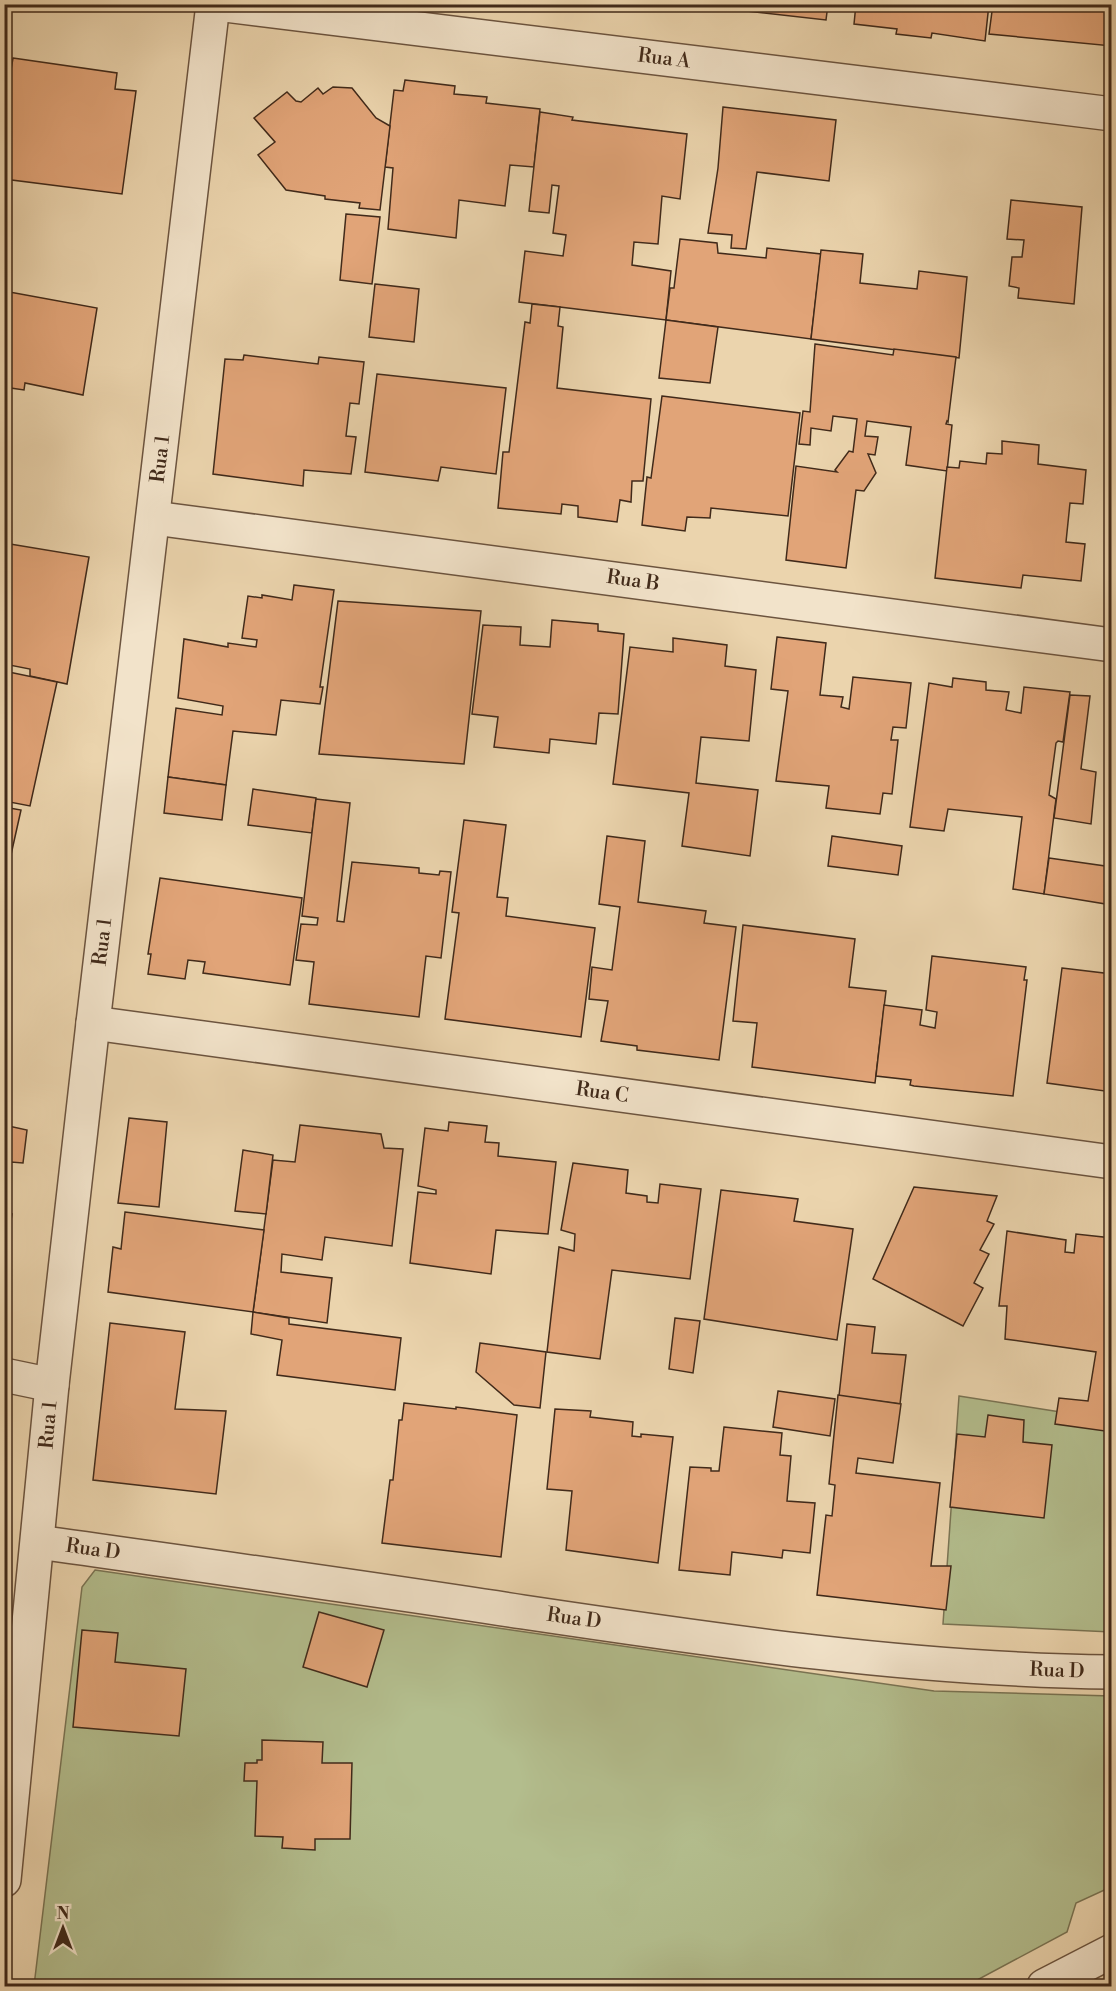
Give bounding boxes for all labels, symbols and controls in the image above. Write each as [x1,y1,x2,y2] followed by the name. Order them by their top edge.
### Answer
[636,43,693,75] street label: Rua A
[146,433,176,484] street label: Rua 1
[605,565,661,597] street label: Rua B
[88,916,118,967] street label: Rua 1
[574,1077,630,1109] street label: Rua C
[34,1400,64,1450] street label: Rua 1
[64,1534,122,1566] street label: Rua D
[545,1603,603,1635] street label: Rua D
[1029,1658,1085,1684] street label: Rua D
[33,1898,93,1958] north arrow
[57,1904,70,1924] text: N

